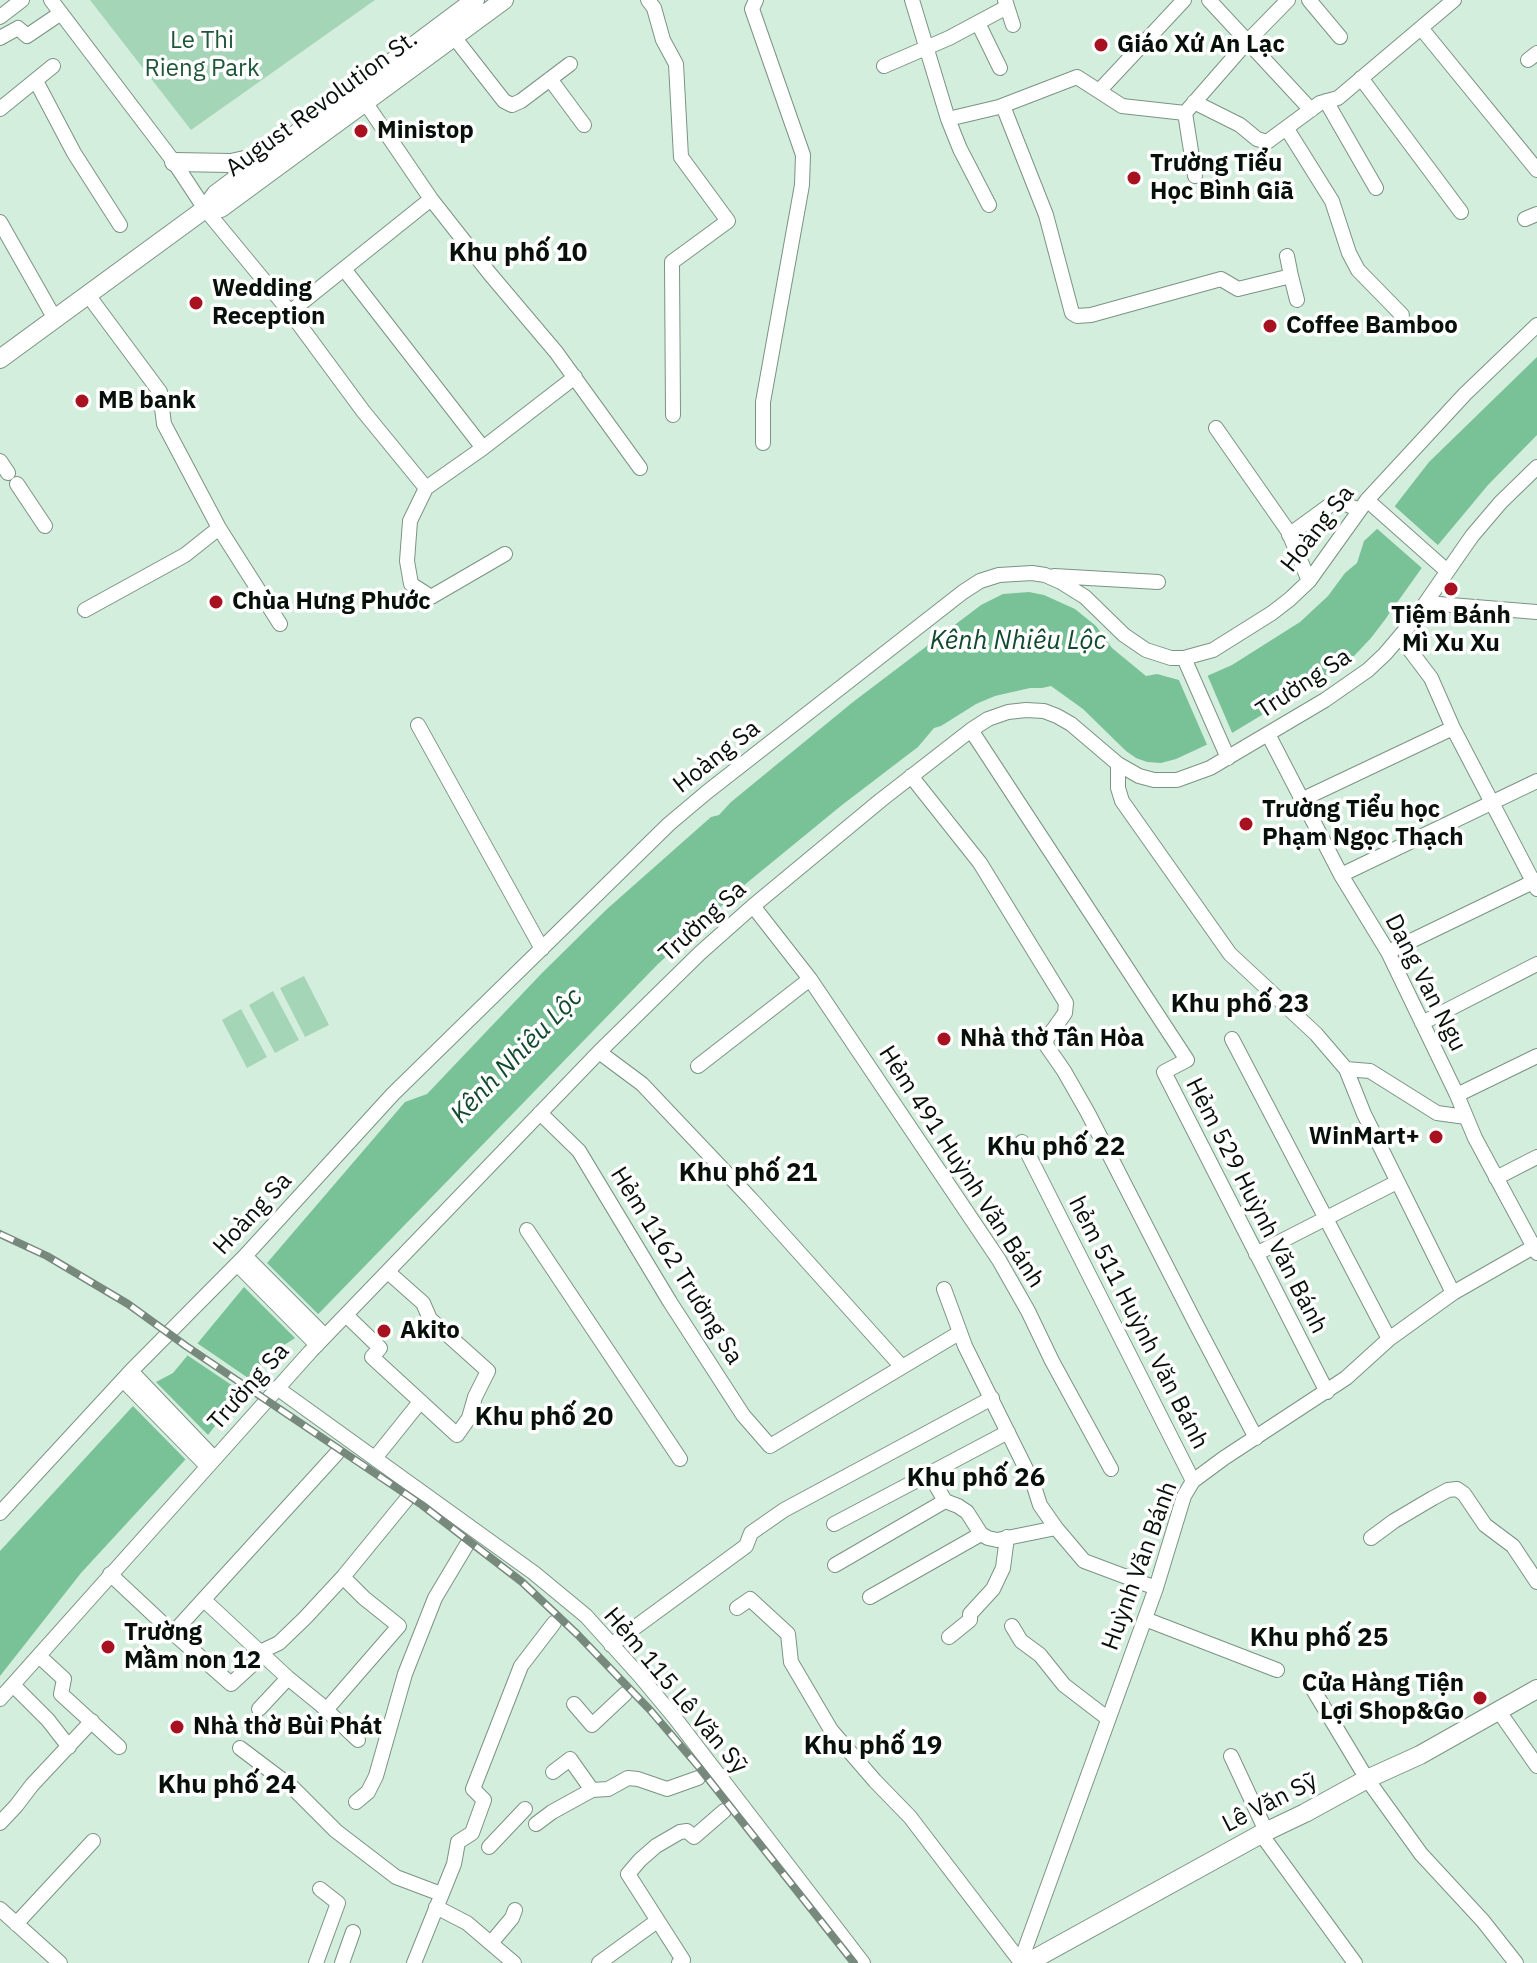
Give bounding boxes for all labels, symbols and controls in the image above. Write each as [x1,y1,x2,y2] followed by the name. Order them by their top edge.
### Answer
[220,25,424,183] street label: August Revolution St.
[144,27,260,83] park label: Le Thi Rieng Park
[1117,31,1285,59] place label: Giáo Xứ An Lạc
[1092,36,1110,54] marker: Giáo Xứ An Lạc
[377,117,474,145] place label: Ministop
[352,122,370,140] marker: Ministop
[1150,150,1294,206] place label: Trường Tiểu Học Bình Giã
[1125,169,1143,187] marker: Trường Tiểu Học Bình Giã
[449,237,587,269] district label: Khu phố 10
[212,275,325,331] place label: Wedding Reception
[187,294,205,312] marker: Wedding Reception
[1286,312,1458,340] place label: Coffee Bamboo
[1261,317,1279,335] marker: Coffee Bamboo
[98,387,196,415] place label: MB bank
[73,392,91,410] marker: MB bank
[1275,480,1361,578] street label: Hoàng Sa
[1442,580,1460,598] marker: Tiệm Bánh Mì Xu Xu
[232,588,431,616] place label: Chùa Hưng Phước
[207,593,225,611] marker: Chùa Hưng Phước
[1391,602,1511,658] place label: Tiệm Bánh Mì Xu Xu
[930,625,1106,657] water label: Kênh Nhiêu Lộc
[1251,643,1357,725] street label: Trường Sa
[668,714,766,800] street label: Hoàng Sa
[1262,796,1464,852] place label: Trường Tiểu học Phạm Ngọc Thạch
[1237,815,1255,833] marker: Trường Tiểu học Phạm Ngọc Thạch
[654,875,752,969] street label: Trường Sa
[1378,910,1472,1056] street label: Dang Van Ngu
[445,982,589,1130] water label: Kênh Nhiêu Lộc
[1171,988,1309,1020] district label: Khu phố 23
[960,1025,1144,1053] place label: Nhà thờ Tân Hòa
[935,1030,953,1048] marker: Nhà thờ Tân Hòa
[872,1041,1050,1293] street label: Hẻm 491 Huỳnh Văn Bánh
[1179,1073,1333,1339] street label: Hẻm 529 Huỳnh Văn Bánh
[1309,1123,1420,1151] place label: WinMart+
[1427,1128,1445,1146] marker: WinMart+
[987,1131,1125,1163] district label: Khu phố 22
[679,1157,817,1189] district label: Khu phố 21
[604,1162,748,1370] street label: Hẻm 1162 Trường Sa
[208,1167,298,1261] street label: Hoàng Sa
[1062,1192,1214,1454] street label: hẻm 511 Huỳnh Văn Bánh
[400,1317,460,1345] place label: Akito
[375,1322,393,1340] marker: Akito
[202,1338,296,1436] street label: Trường Sa
[475,1401,613,1433] district label: Khu phố 20
[907,1462,1045,1494] district label: Khu phố 26
[1096,1478,1184,1654] street label: Huỳnh Văn Bánh
[597,1602,753,1780] street label: Hẻm 115 Lê Văn Sỹ
[124,1619,261,1675] place label: Trường Mầm non 12
[1250,1622,1388,1654] district label: Khu phố 25
[99,1638,117,1656] marker: Trường Mầm non 12
[1302,1670,1464,1726] place label: Cửa Hàng Tiện Lợi Shop&Go
[1471,1689,1489,1707] marker: Cửa Hàng Tiện Lợi Shop&Go
[193,1713,382,1741] place label: Nhà thờ Bùi Phát
[168,1718,186,1736] marker: Nhà thờ Bùi Phát
[804,1730,942,1762] district label: Khu phố 19
[1218,1767,1322,1839] street label: Lê Văn Sỹ
[158,1769,296,1801] district label: Khu phố 24

